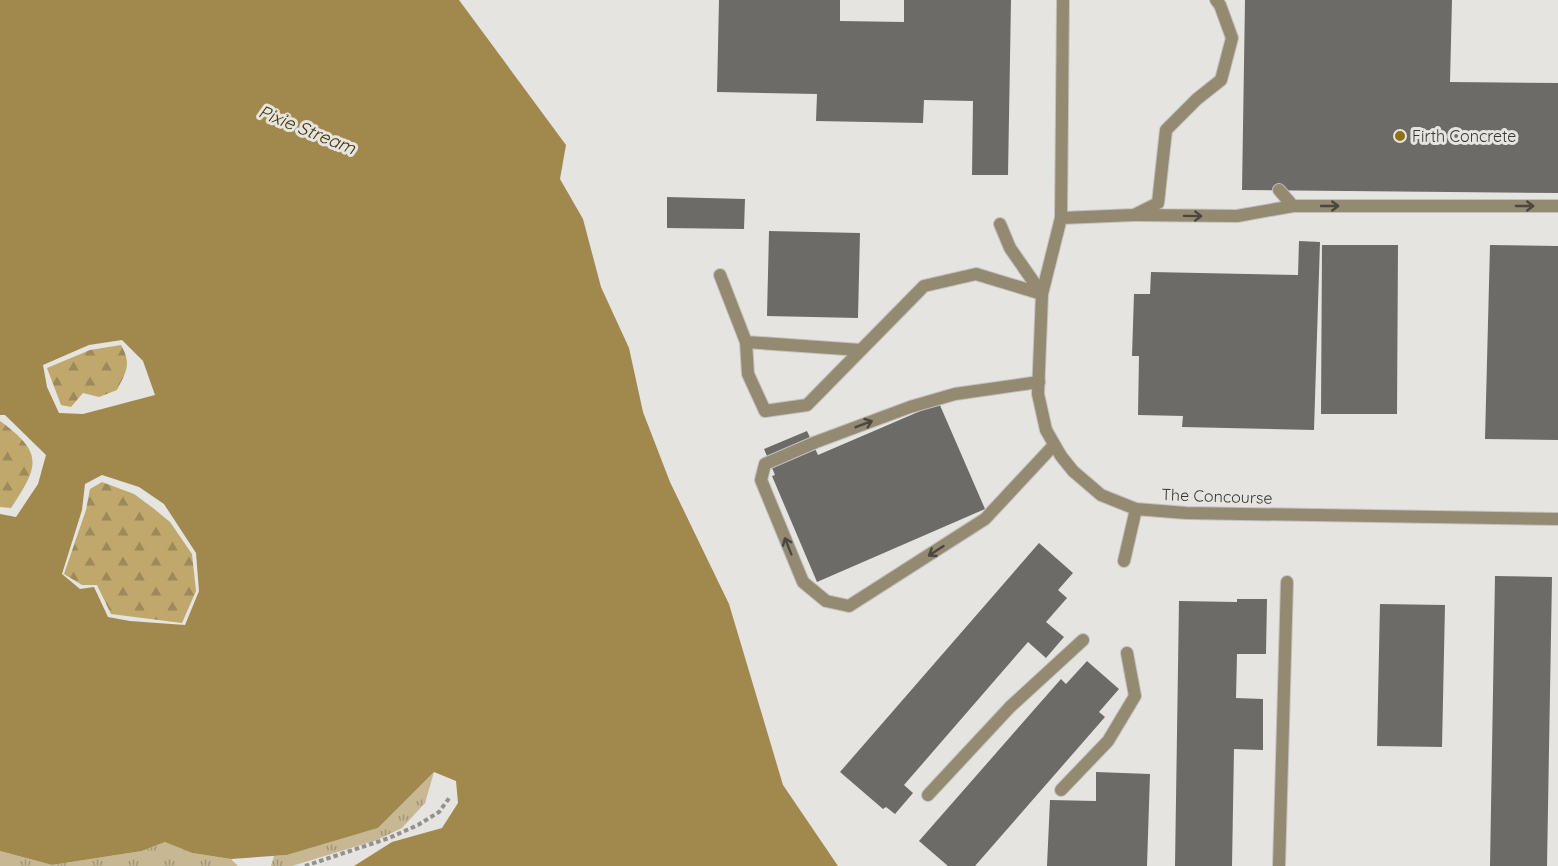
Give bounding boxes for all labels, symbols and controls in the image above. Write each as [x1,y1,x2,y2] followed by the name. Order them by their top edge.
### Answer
[255,100,360,160] water label: Pixie Stream
[1412,126,1516,146] place label: Firth Concrete
[1393,129,1407,143] marker: Firth Concrete
[1320,200,1340,211] one-way arrow
[1515,200,1535,212] one-way arrow
[1182,210,1202,222] one-way arrow
[854,418,873,429] one-way arrow
[1161,484,1273,508] street label: The Concourse
[782,537,793,556] one-way arrow
[927,544,944,557] one-way arrow

